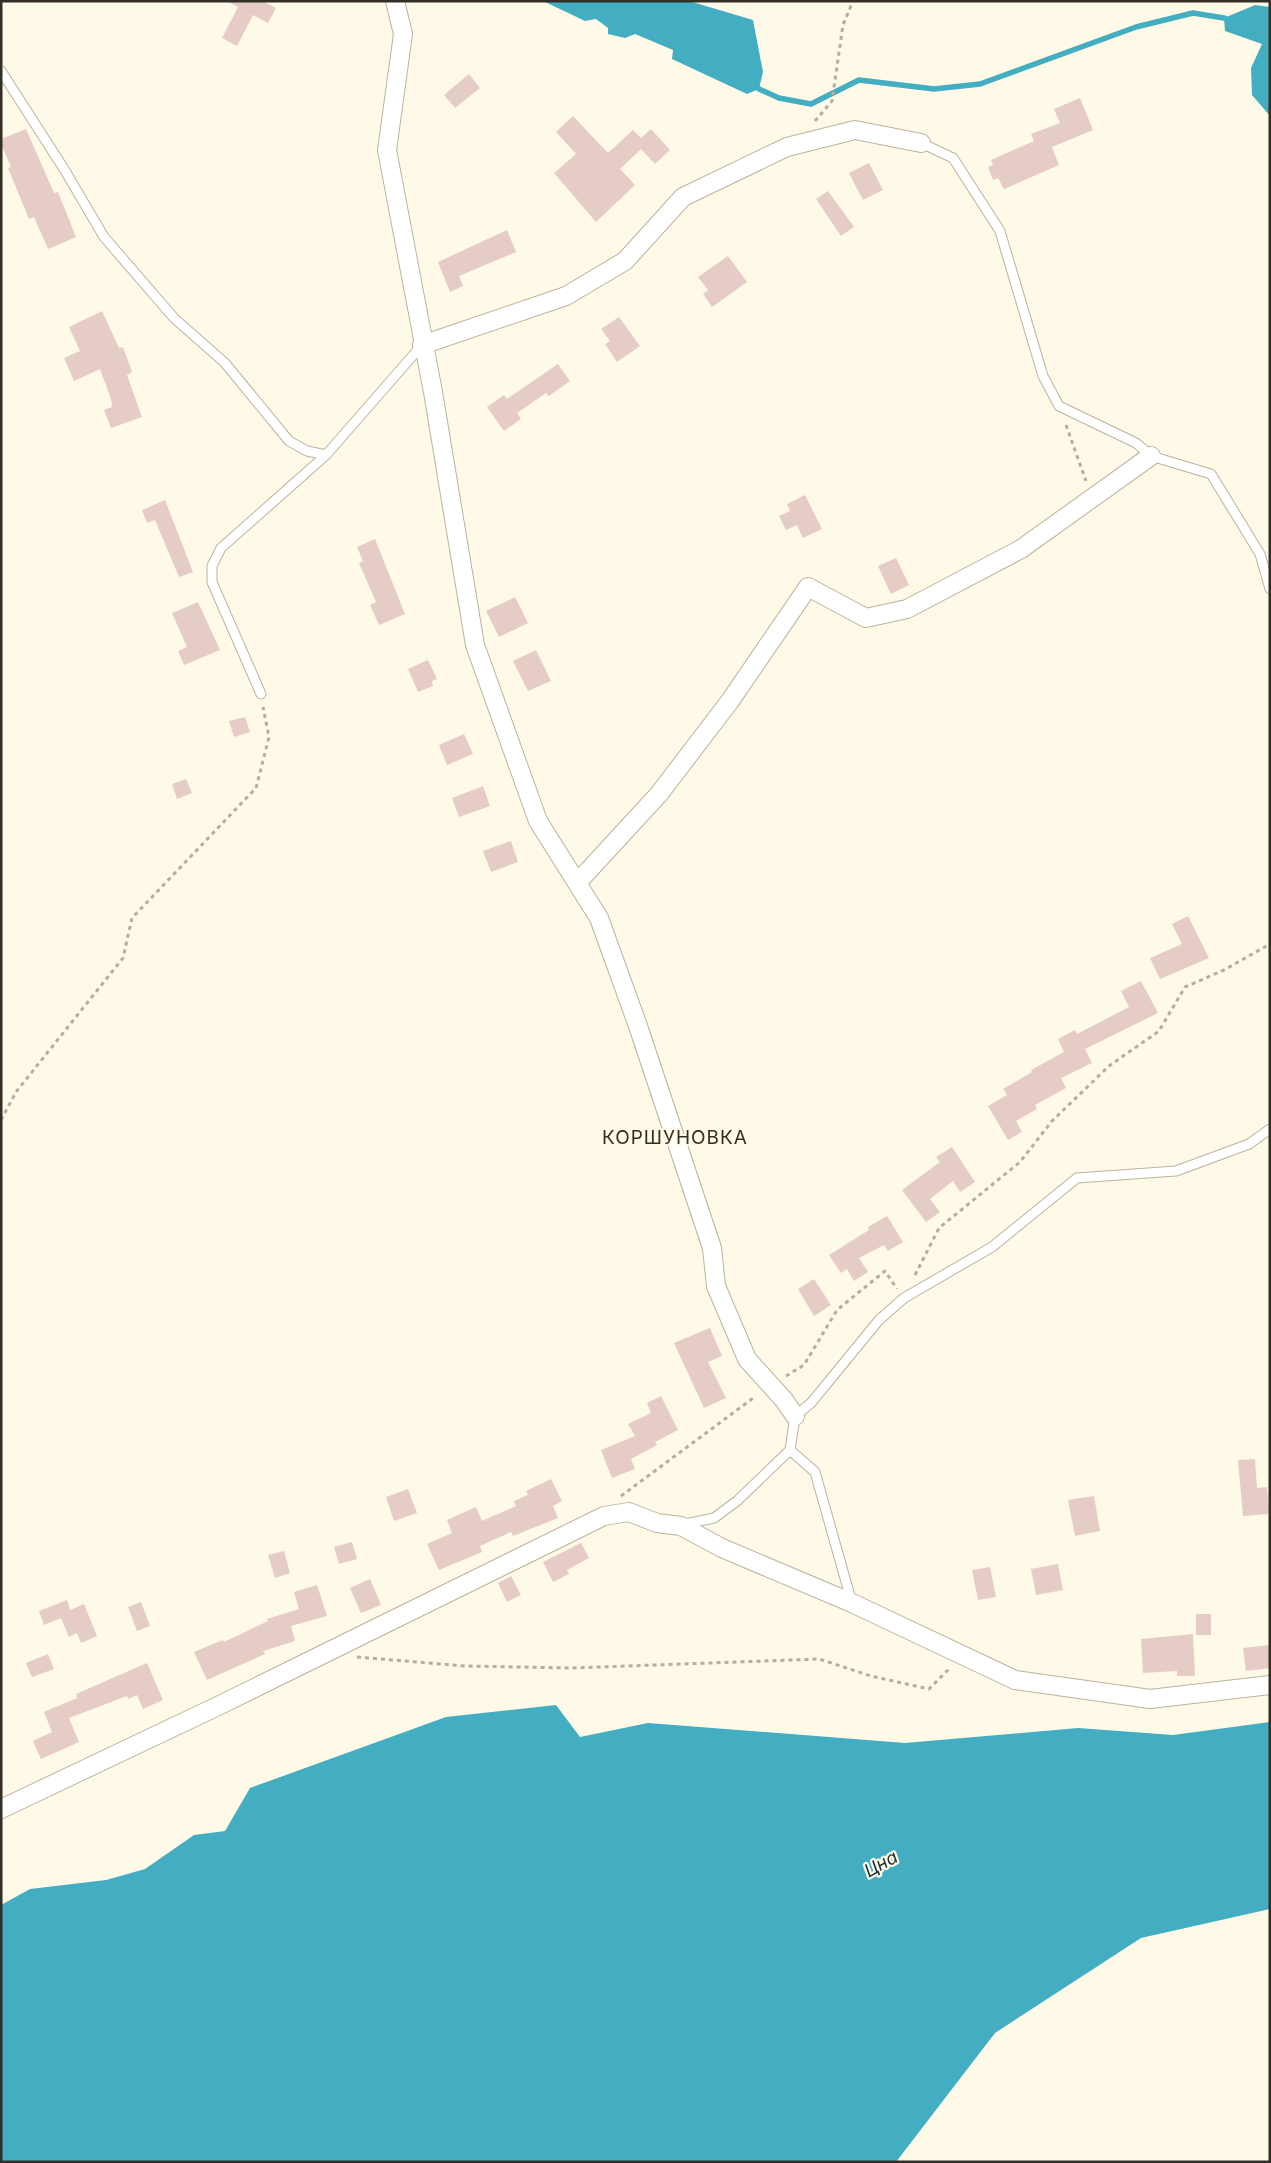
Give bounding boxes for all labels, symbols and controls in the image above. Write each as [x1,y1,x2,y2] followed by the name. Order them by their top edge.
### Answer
[602,1126,748,1149] district label: КОРШУНОВКА
[861,1846,901,1881] water label: Цна

